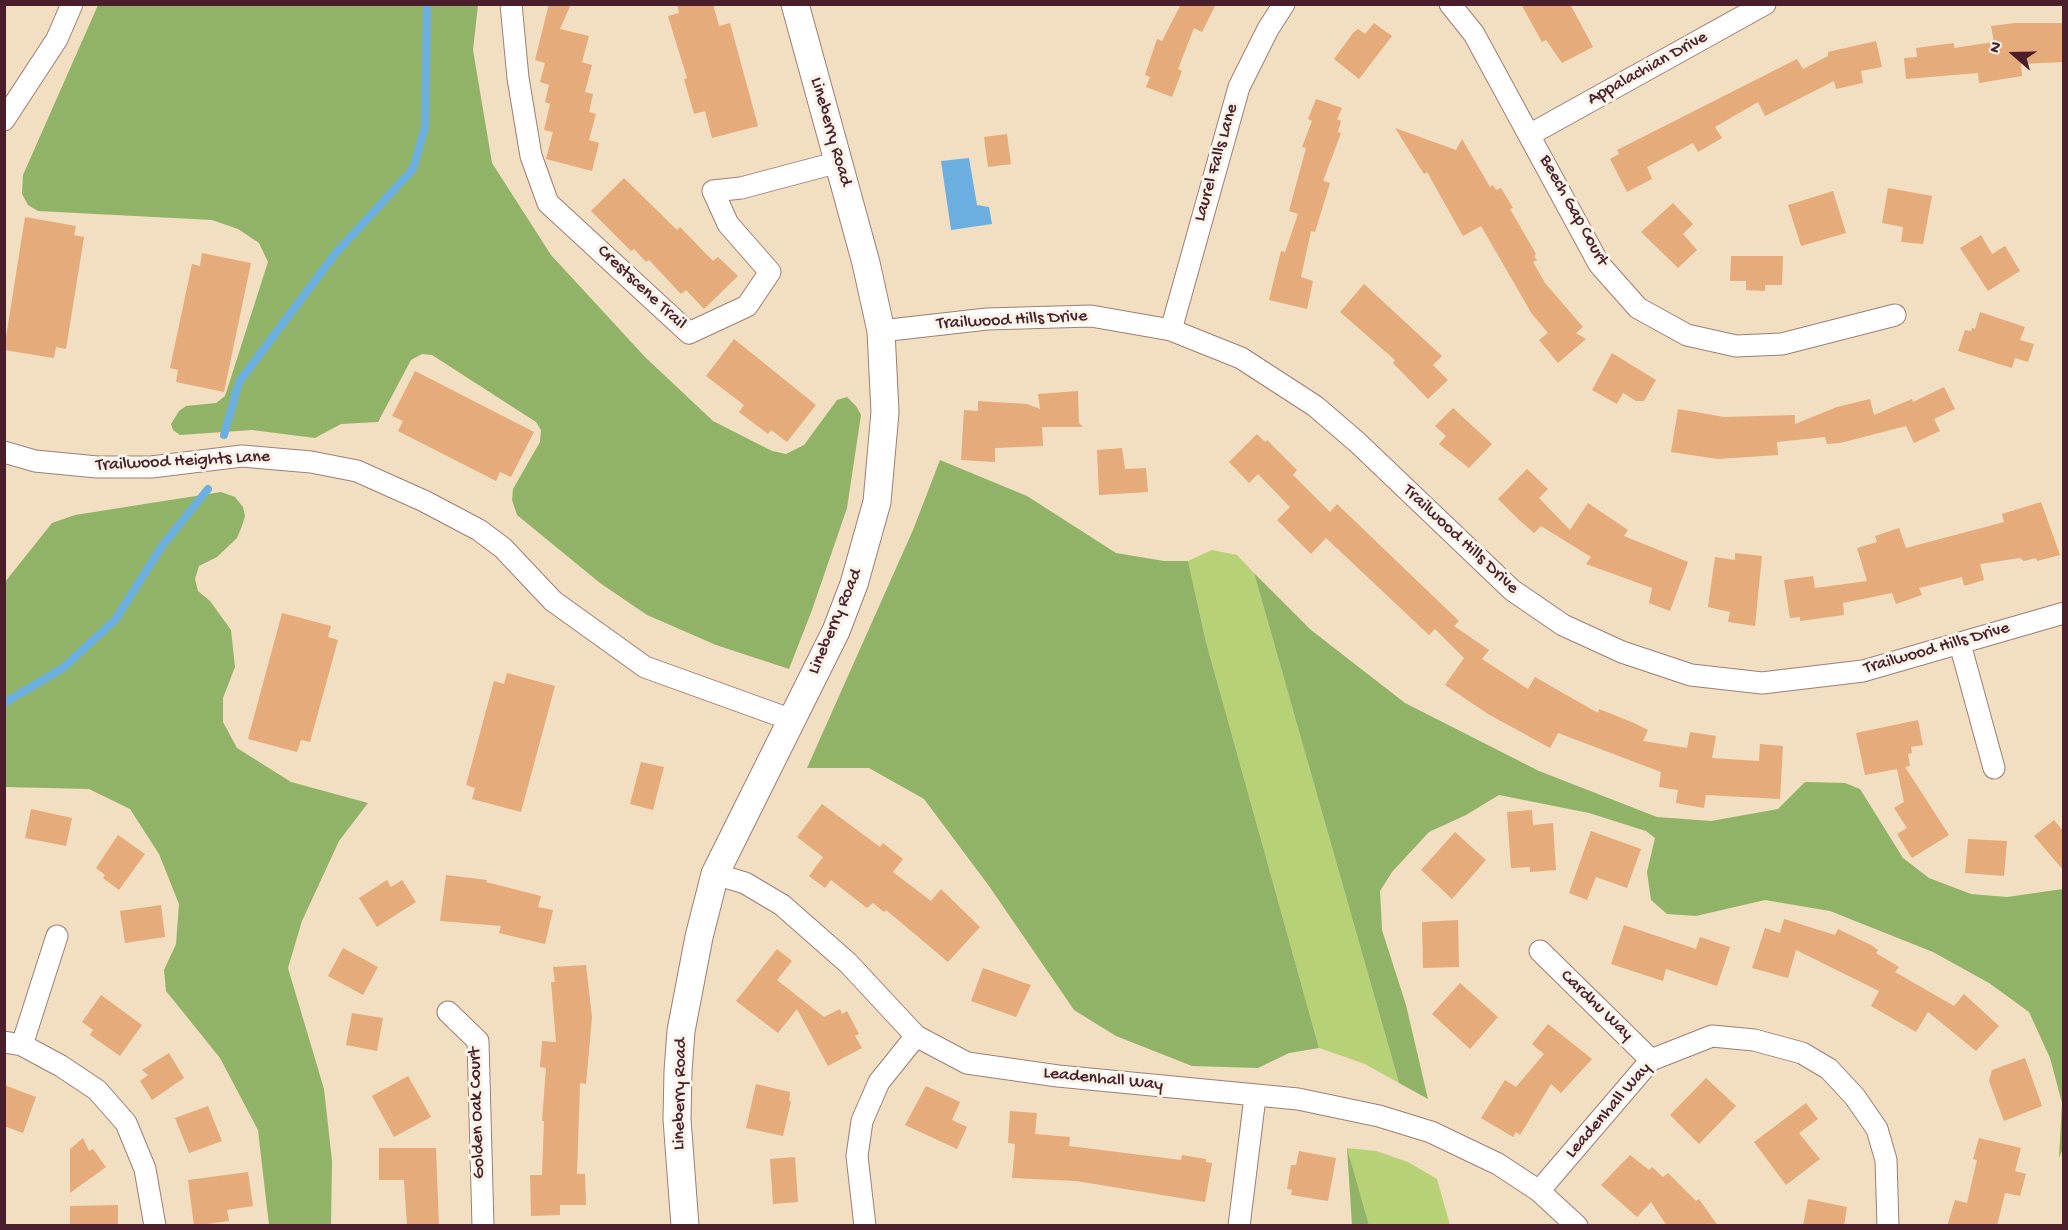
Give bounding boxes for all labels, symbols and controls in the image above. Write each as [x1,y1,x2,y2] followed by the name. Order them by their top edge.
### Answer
[1984,24,2044,84] north arrow
[1584,27,1712,111] street label: Appalachian Drive
[1986,40,2007,56] text: N
[804,75,856,189] street label: Lineberry Road
[1190,102,1244,224] street label: Laurel Falls Lane
[1534,152,1612,270] street label: Beech Gap Court
[592,241,690,335] street label: Crestscene Trail
[936,306,1088,336] street label: Trailwood Hills Drive
[95,447,271,477] street label: Trailwood Heights Lane
[1397,481,1523,599] street label: Trailwood Hills Drive
[804,566,868,678] street label: Lineberry Road
[1862,618,2012,680] street label: Trailwood Hills Drive
[1555,966,1637,1046] street label: Cardhu Way
[669,1038,693,1150] street label: Lineberry Road
[465,1047,491,1179] street label: Golden Oak Court
[1561,1059,1657,1163] street label: Leadenhall Way
[1042,1063,1164,1097] street label: Leadenhall Way

